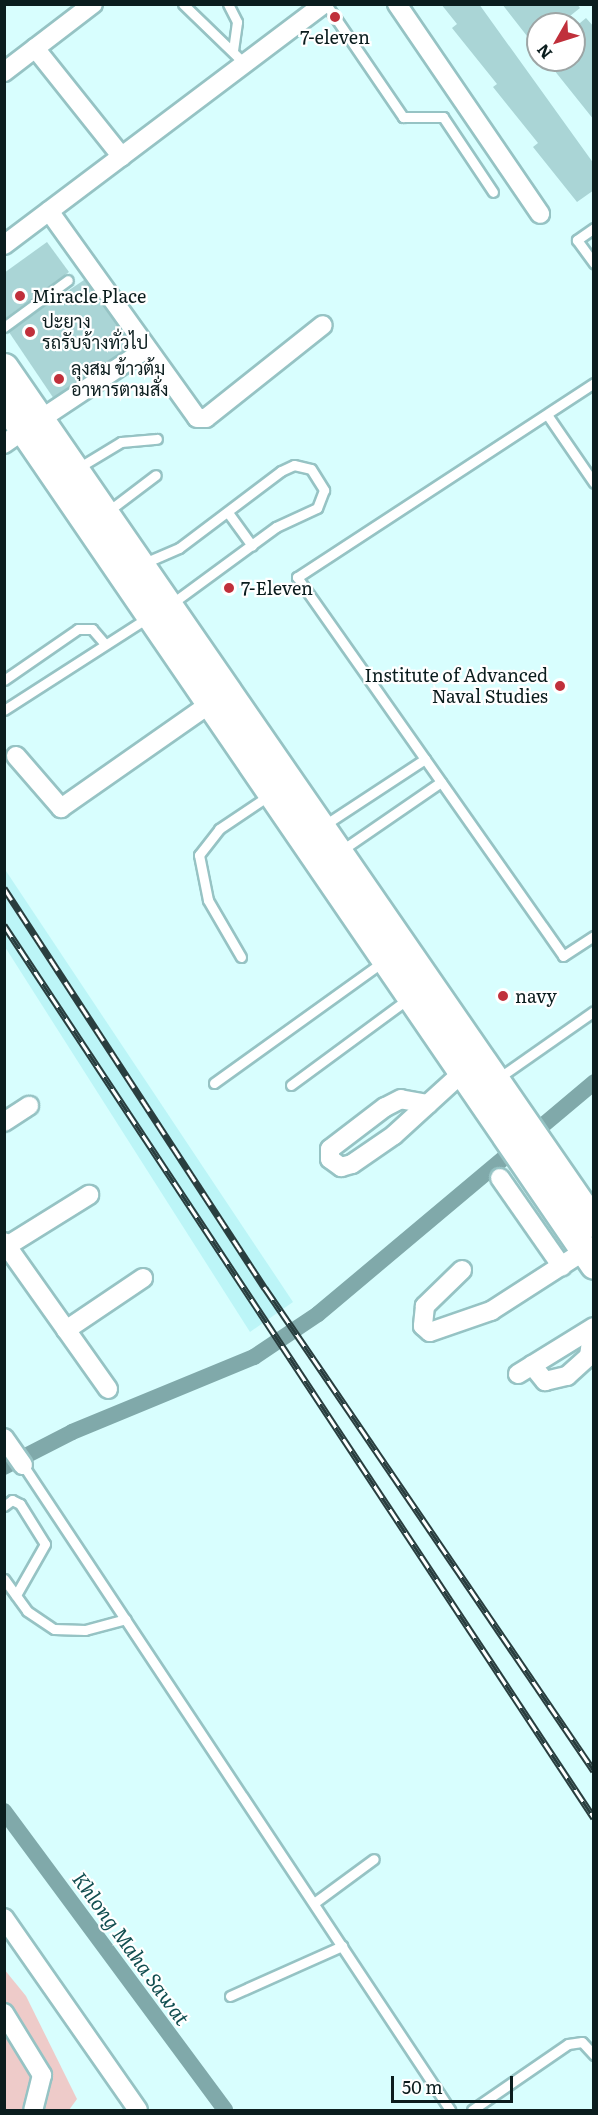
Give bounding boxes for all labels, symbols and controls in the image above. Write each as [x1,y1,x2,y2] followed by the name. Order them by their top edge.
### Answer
[328,10,342,24] marker: 7-eleven
[526,12,586,72] north arrow
[300,26,370,48] place label: 7-eleven
[530,39,557,65] text: N
[32,285,146,307] place label: Miracle Place
[13,289,27,303] marker: Miracle Place
[42,311,148,354] place label: ปะยาง รถรับจ้างทั่วไป
[23,325,37,339] marker: ปะยาง รถรับจ้างทั่วไป
[71,358,169,400] place label: ลุงสม ข้าวต้ม อาหารตามสั่ง
[52,372,66,386] marker: ลุงสม ข้าวต้ม อาหารตามสั่ง
[241,577,313,599] place label: 7-Eleven
[222,581,236,595] marker: 7-Eleven
[364,665,548,708] place label: Institute of Advanced Naval Studies
[553,679,567,693] marker: Institute of Advanced Naval Studies
[515,985,557,1007] place label: navy
[496,989,510,1003] marker: navy
[69,1867,195,2029] water label: Khlong Maha Sawat
[394,2064,516,2102] scale bar
[402,2073,443,2100] text: 50 m

